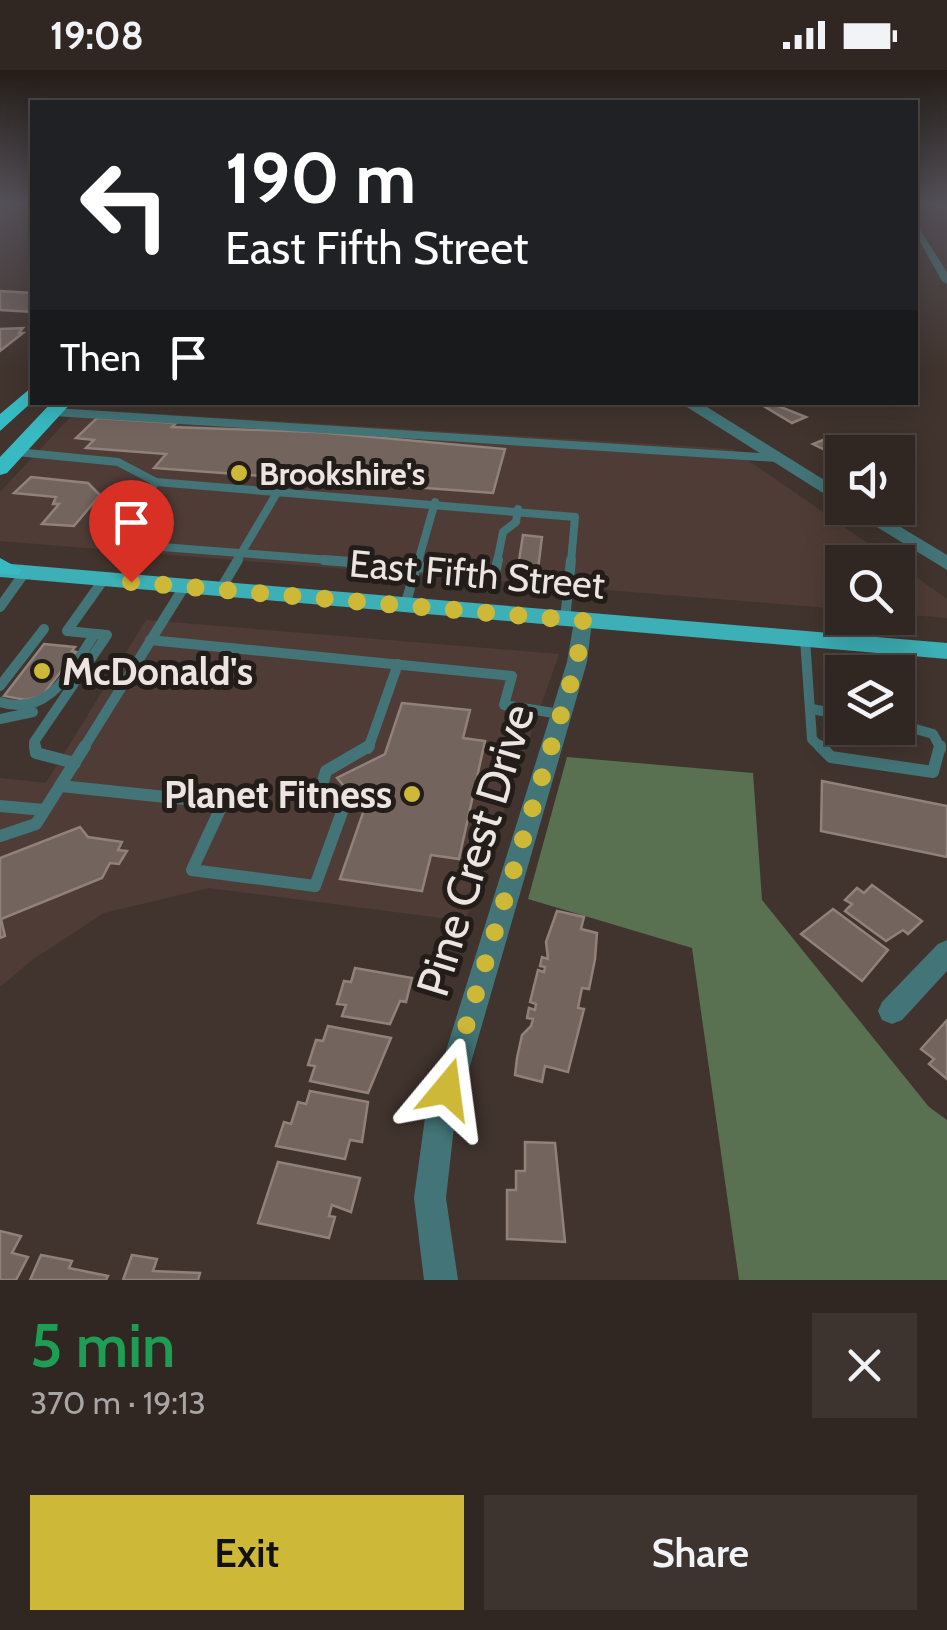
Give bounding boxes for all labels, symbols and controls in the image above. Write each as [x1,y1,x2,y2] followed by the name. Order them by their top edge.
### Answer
[50,12,144,59] text: 19:08
[225,135,416,221] text: 190 m
[60,140,190,270] icon: left
[225,221,528,275] text: East Fifth Street
[161,330,216,385] icon: arrive
[60,334,141,381] text: Then
[825,435,915,745] map controls
[825,435,915,525] button: sound
[259,454,425,493] place label: Brookshire's
[228,462,250,484] marker: Brookshire's
[89,480,174,583] pin
[104,495,159,550] icon: arrive
[347,539,607,609] street label: East Fifth Street
[825,545,915,635] button: search
[62,648,253,695] place label: McDonald's
[825,655,915,745] button: layers
[31,660,53,682] marker: McDonald's
[405,698,545,1002] street label: Pine Crest Drive
[164,771,392,818] place label: Planet Fitness
[401,783,423,805] marker: Planet Fitness
[395,1037,499,1141] position arrow
[30,1309,175,1382] text: 5 min
[812,1313,917,1418] button: close
[30,1383,206,1422] text: 370 m · 19:13
[30,1495,464,1610] button: Exit
[484,1495,917,1610] button: Share

